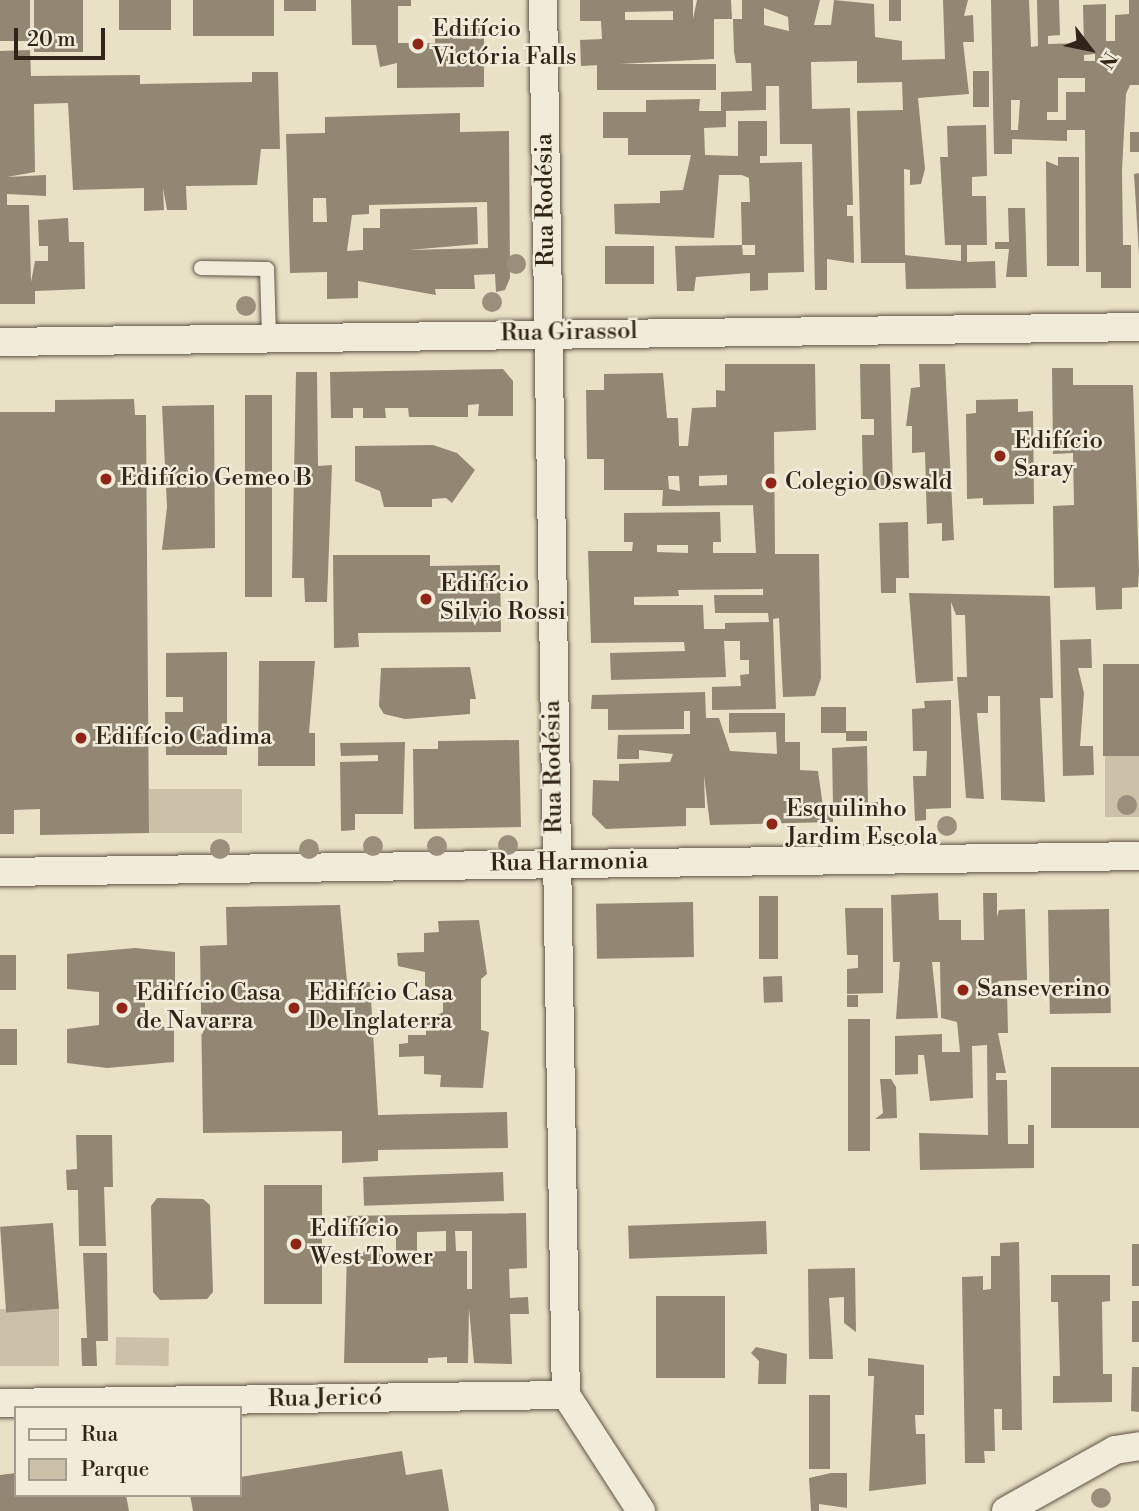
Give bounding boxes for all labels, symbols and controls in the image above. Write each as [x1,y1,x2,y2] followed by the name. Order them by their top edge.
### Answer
[18,14,108,58] scale bar
[1055,14,1125,84] north arrow
[432,16,577,72] place label: Edifício Victória Falls
[27,27,76,53] text: 20 m
[410,36,426,52] marker: Edifício Victória Falls
[1094,47,1122,73] text: N
[530,133,562,267] street label: Rua Rodésia
[500,317,638,349] street label: Rua Girassol
[1014,428,1103,484] place label: Edifício Saray
[992,448,1008,464] marker: Edifício Saray
[120,465,312,493] place label: Edifício Gemeo B
[785,469,952,497] place label: Colegio Oswald
[98,471,114,487] marker: Edifício Gemeo B
[763,475,779,491] marker: Colegio Oswald
[440,571,566,627] place label: Edifício Silvio Rossi
[418,591,434,607] marker: Edifício Silvio Rossi
[538,700,570,834] street label: Rua Rodésia
[95,724,272,752] place label: Edifício Cadima
[73,730,89,746] marker: Edifício Cadima
[786,796,938,852] place label: Esquilinho Jardim Escola
[764,816,780,832] marker: Esquilinho Jardim Escola
[490,847,648,879] street label: Rua Harmonia
[977,976,1110,1004] place label: Sanseverino
[136,980,281,1036] place label: Edifício Casa de Navarra
[308,980,453,1036] place label: Edifício Casa De Inglaterra
[955,982,971,998] marker: Sanseverino
[114,1000,130,1016] marker: Edifício Casa de Navarra
[286,1000,302,1016] marker: Edifício Casa De Inglaterra
[310,1216,433,1272] place label: Edifício West Tower
[288,1236,304,1252] marker: Edifício West Tower
[268,1384,382,1414] street label: Rua Jericó
[14,1406,242,1497] legend
[81,1422,118,1448] text: Rua
[81,1457,149,1483] text: Parque

